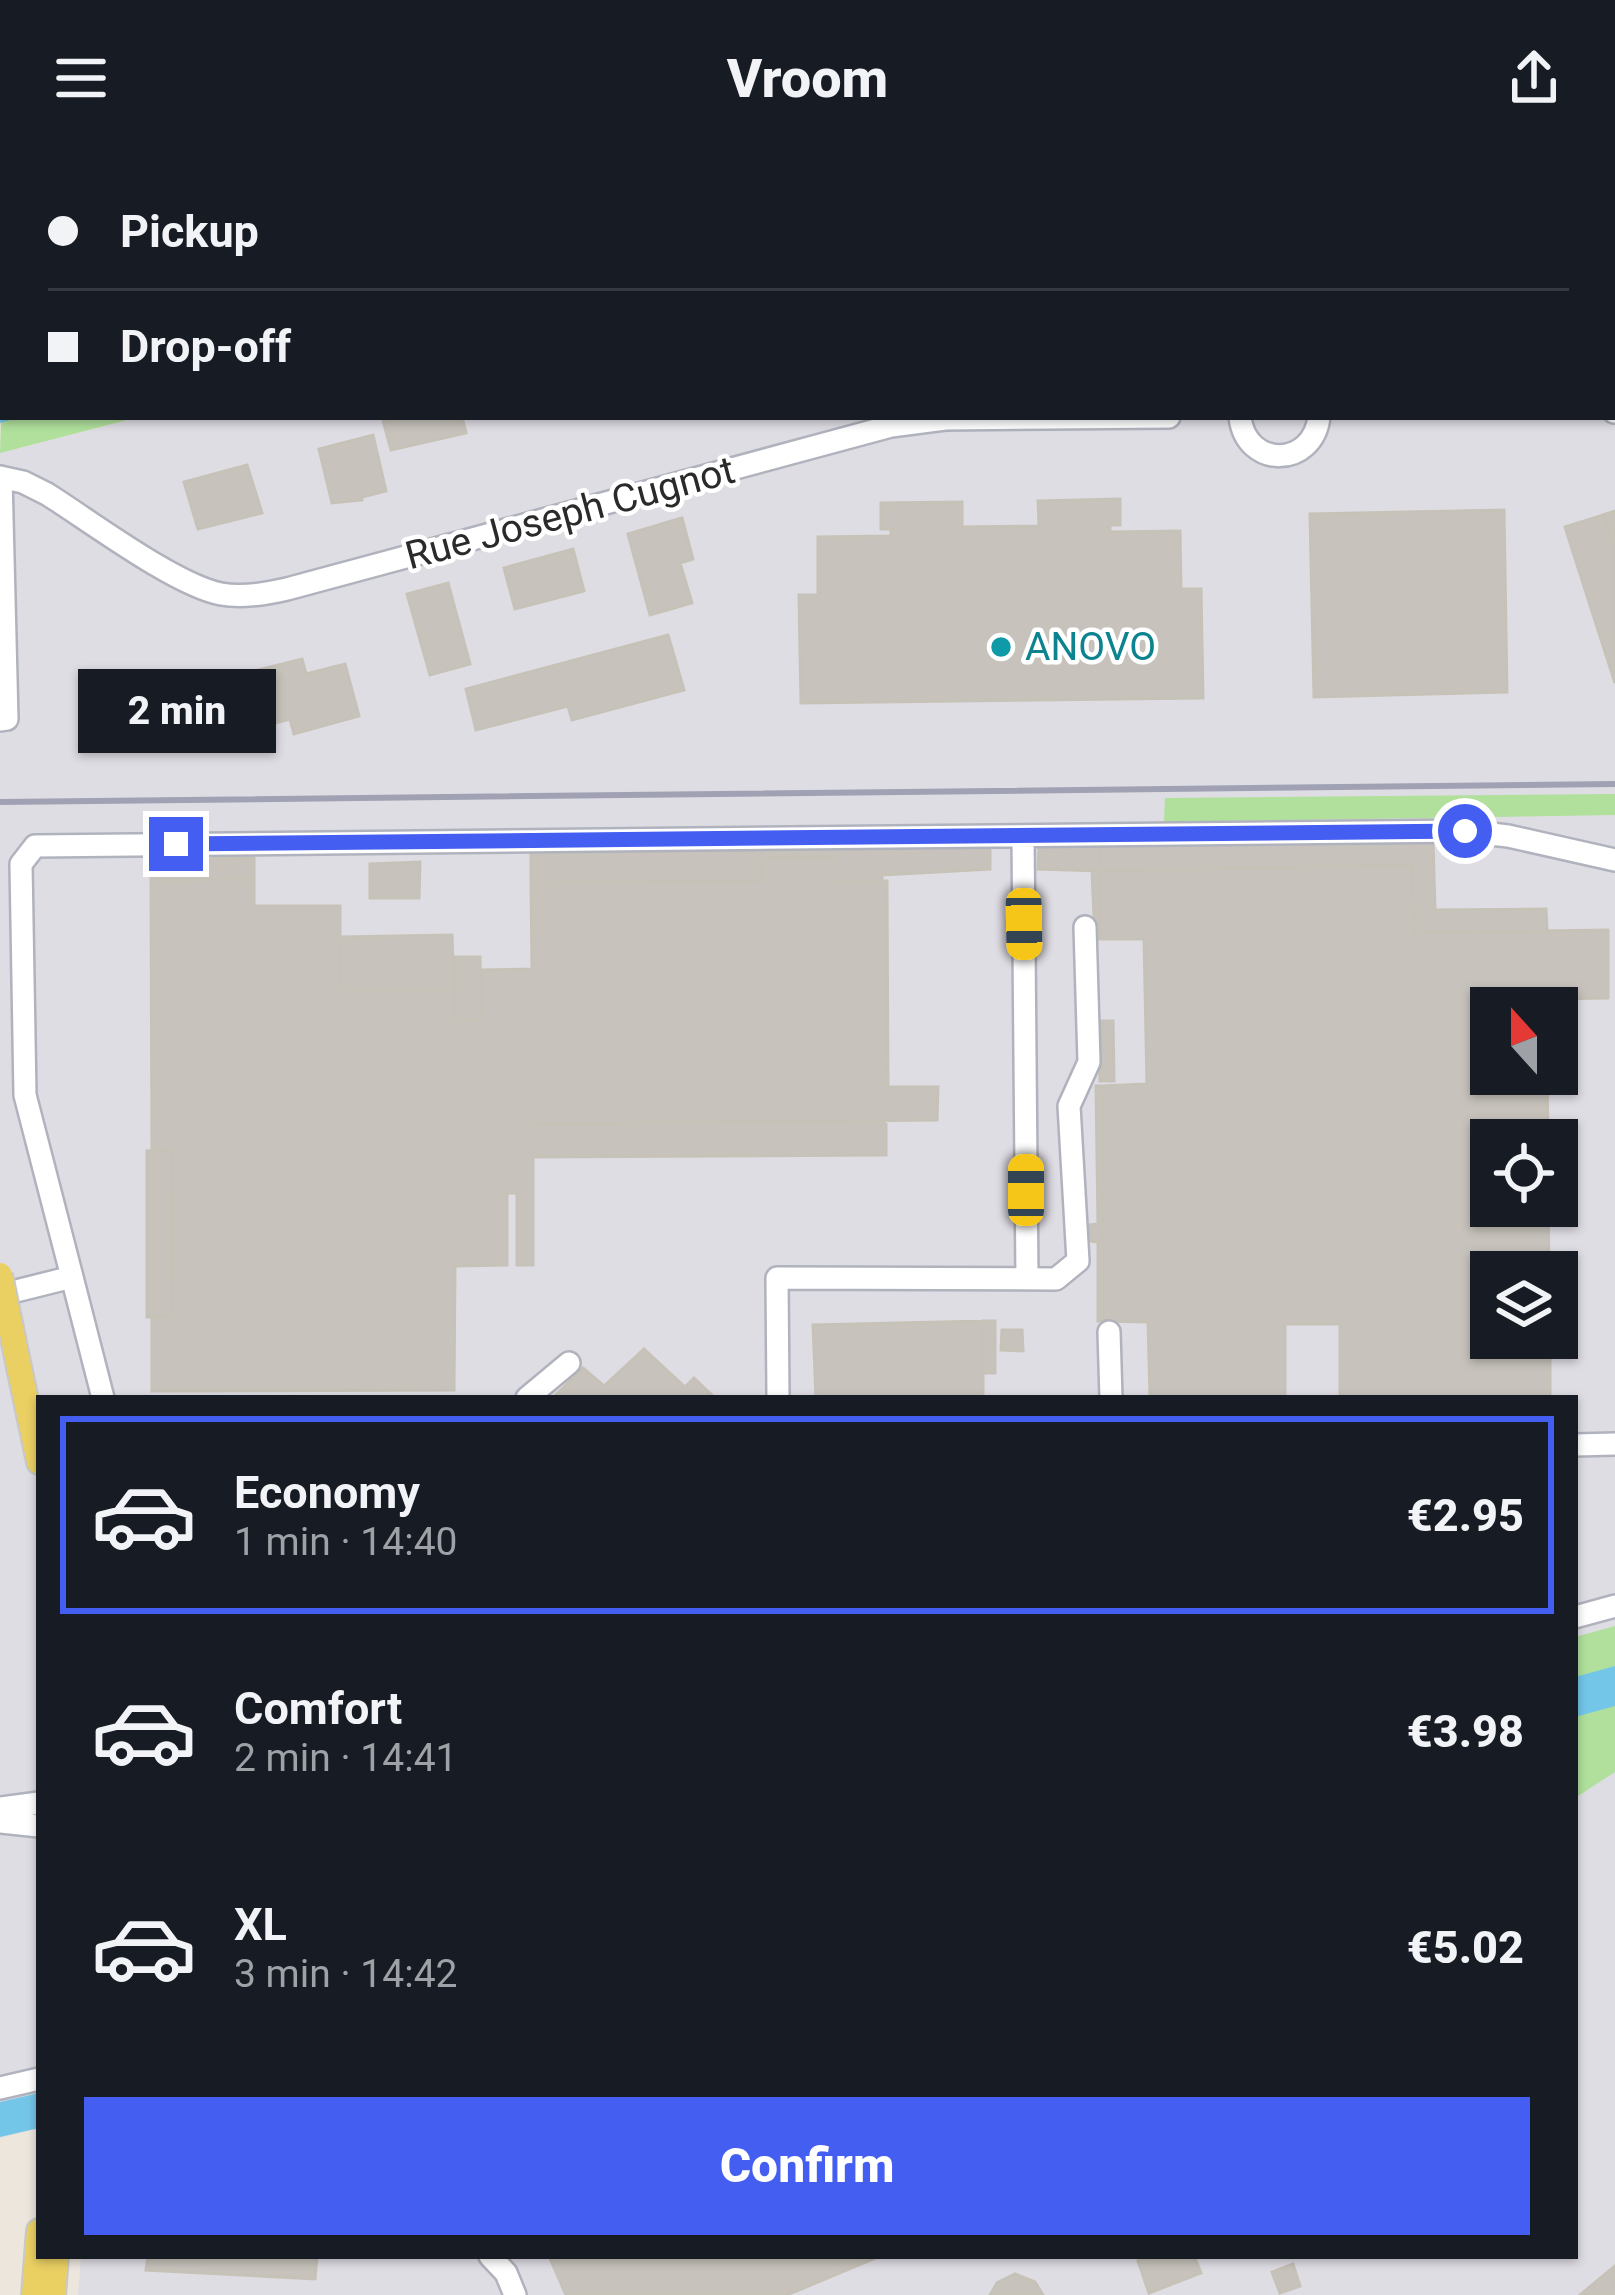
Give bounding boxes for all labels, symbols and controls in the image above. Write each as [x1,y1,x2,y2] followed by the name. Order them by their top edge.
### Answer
[48,45,114,111] icon: menu
[1501,45,1567,111] icon: share
[727,47,888,110] text: Vroom
[120,205,259,258] text: Pickup
[120,320,291,373] text: Drop-off
[400,447,740,579] street label: Rue Joseph Cugnot
[1025,624,1156,670] place label: ANOVO
[988,634,1014,660] marker: ANOVO
[77,670,275,754] callout: 2 min
[128,688,226,734] text: 2 min
[1438,804,1492,858] route start
[149,817,203,871] route end
[1005,888,1043,960] car
[1470,987,1578,1095] north arrow
[1470,987,1578,1359] map controls
[1470,1119,1578,1227] button: locate
[1008,1154,1044,1226] car
[1470,1251,1578,1359] button: layers
[90,1461,198,1569] icon: car
[234,1466,420,1519] text: Economy
[1407,1489,1524,1542] text: €2.95
[234,1519,457,1565] text: 1 min · 14:40
[90,1677,198,1785] icon: car
[234,1682,402,1735] text: Comfort
[1407,1705,1524,1758] text: €3.98
[234,1735,457,1781] text: 2 min · 14:41
[90,1893,198,2001] icon: car
[234,1898,287,1951] text: XL
[1407,1921,1524,1974] text: €5.02
[234,1951,457,1997] text: 3 min · 14:42
[84,2097,1530,2235] button: Confirm

